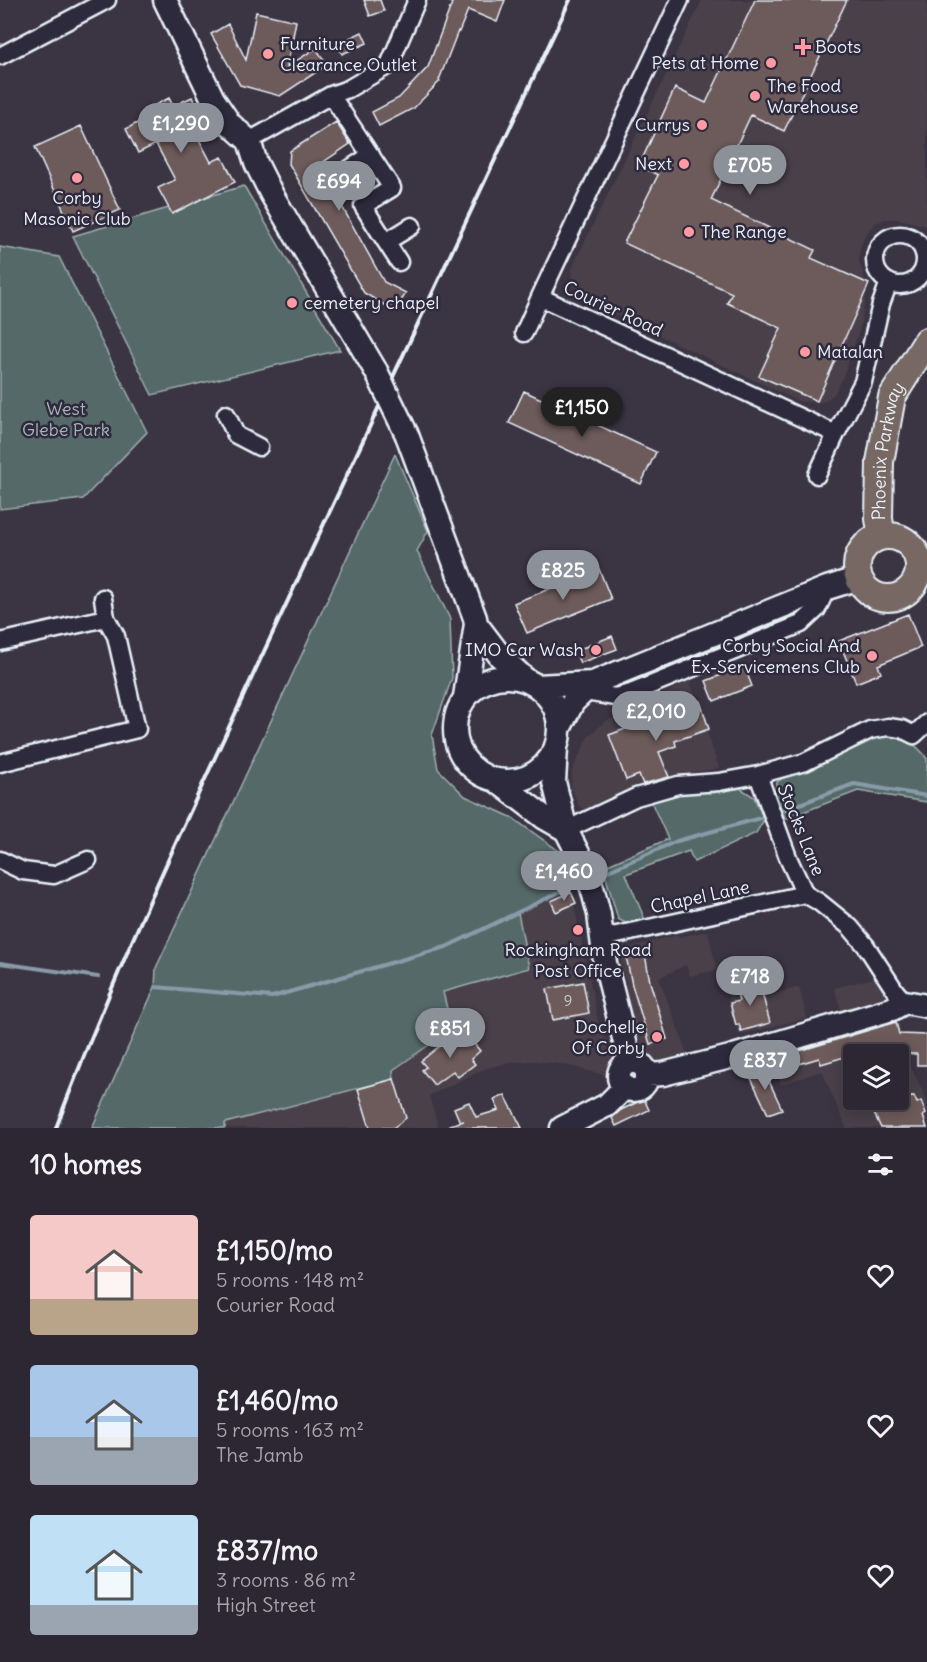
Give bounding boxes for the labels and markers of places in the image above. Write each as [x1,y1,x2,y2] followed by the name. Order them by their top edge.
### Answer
[280,32,417,76] place label: Furniture Clearance Outlet
[815,35,861,58] place label: Boots
[796,40,810,54] marker: Boots
[261,47,275,61] marker: Furniture Clearance Outlet
[651,51,759,74] place label: Pets at Home
[764,56,778,70] marker: Pets at Home
[767,74,858,118] place label: The Food Warehouse
[748,89,762,103] marker: The Food Warehouse
[132,103,230,154] pin: £1,290
[635,113,690,136] place label: Currys
[695,118,709,132] marker: Currys
[714,145,786,196] pin: £705
[635,152,672,175] place label: Next
[677,157,691,171] marker: Next
[303,161,375,212] pin: £694
[70,171,84,185] marker: Corby Masonic Club
[23,186,131,230] place label: Corby Masonic Club
[701,220,787,243] place label: The Range
[682,225,696,239] marker: The Range
[304,291,439,314] place label: cemetery chapel
[285,296,299,310] marker: cemetery chapel
[817,340,883,363] place label: Matalan
[798,345,812,359] marker: Matalan
[533,387,631,438] pin: £1,150
[527,550,599,601] pin: £825
[691,634,860,678] place label: Corby Social And Ex-Servicemens Club
[465,638,584,661] place label: IMO Car Wash
[589,643,603,657] marker: IMO Car Wash
[865,649,879,663] marker: Corby Social And Ex-Servicemens Club
[607,691,705,742] pin: £2,010
[515,851,613,902] pin: £1,460
[571,923,585,937] marker: Rockingham Road Post Office
[504,938,652,982] place label: Rockingham Road Post Office
[714,956,786,1007] pin: £718
[414,1008,486,1059] pin: £851
[572,1015,645,1059] place label: Dochelle Of Corby
[650,1030,664,1044] marker: Dochelle Of Corby
[729,1040,801,1091] pin: £837

